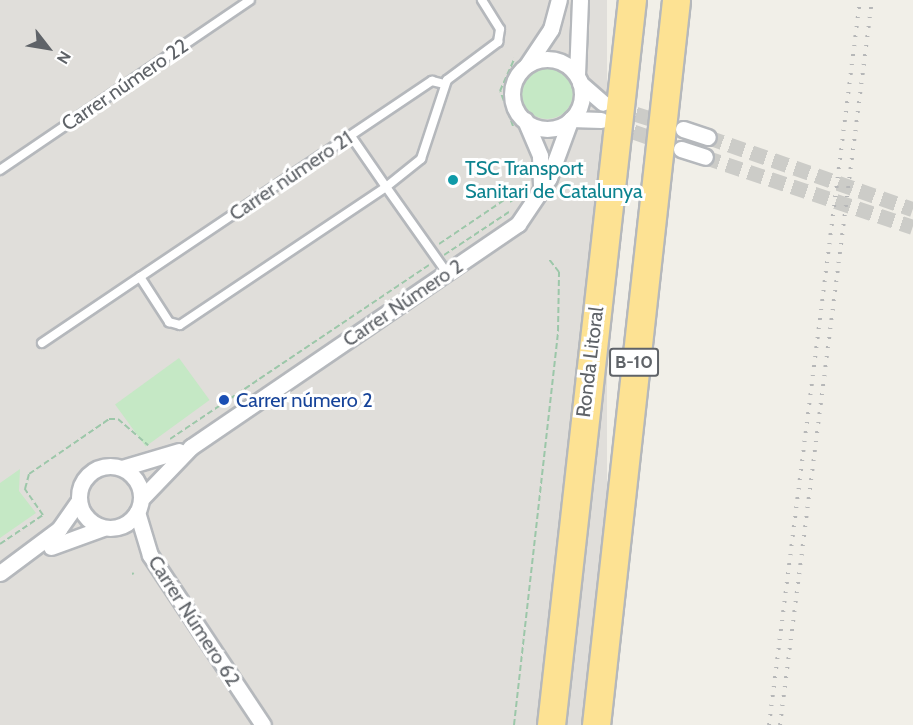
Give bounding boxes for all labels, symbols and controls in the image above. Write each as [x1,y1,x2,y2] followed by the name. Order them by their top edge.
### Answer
[18,18,78,78] north arrow
[57,34,193,136] street label: Carrer número 22
[53,48,75,67] text: N
[225,126,357,226] street label: Carrer número 21
[465,156,643,203] place label: TSC Transport Sanitari de Catalunya
[446,173,460,187] marker: TSC Transport Sanitari de Catalunya
[338,254,468,352] street label: Carrer Número 2
[571,305,609,419] street label: Ronda Litoral
[608,347,660,377] road number: B-10
[236,388,373,412] place label: Carrer número 2
[217,393,231,407] marker: Carrer número 2
[143,551,245,691] street label: Carrer Número 62

